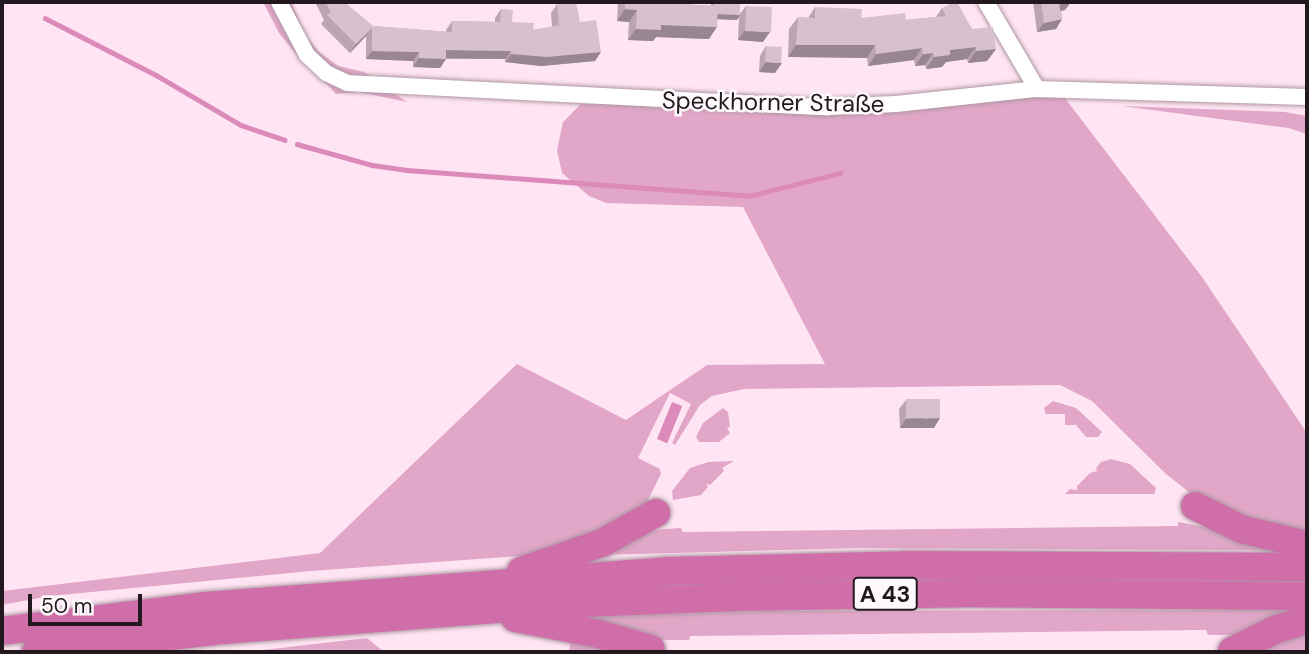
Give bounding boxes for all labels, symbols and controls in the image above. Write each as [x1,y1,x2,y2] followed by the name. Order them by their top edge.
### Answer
[662,86,884,118] street label: Speckhorner Straße
[852,574,918,614] road number: A 43
[32,580,145,624] scale bar
[41,592,92,620] text: 50 m

